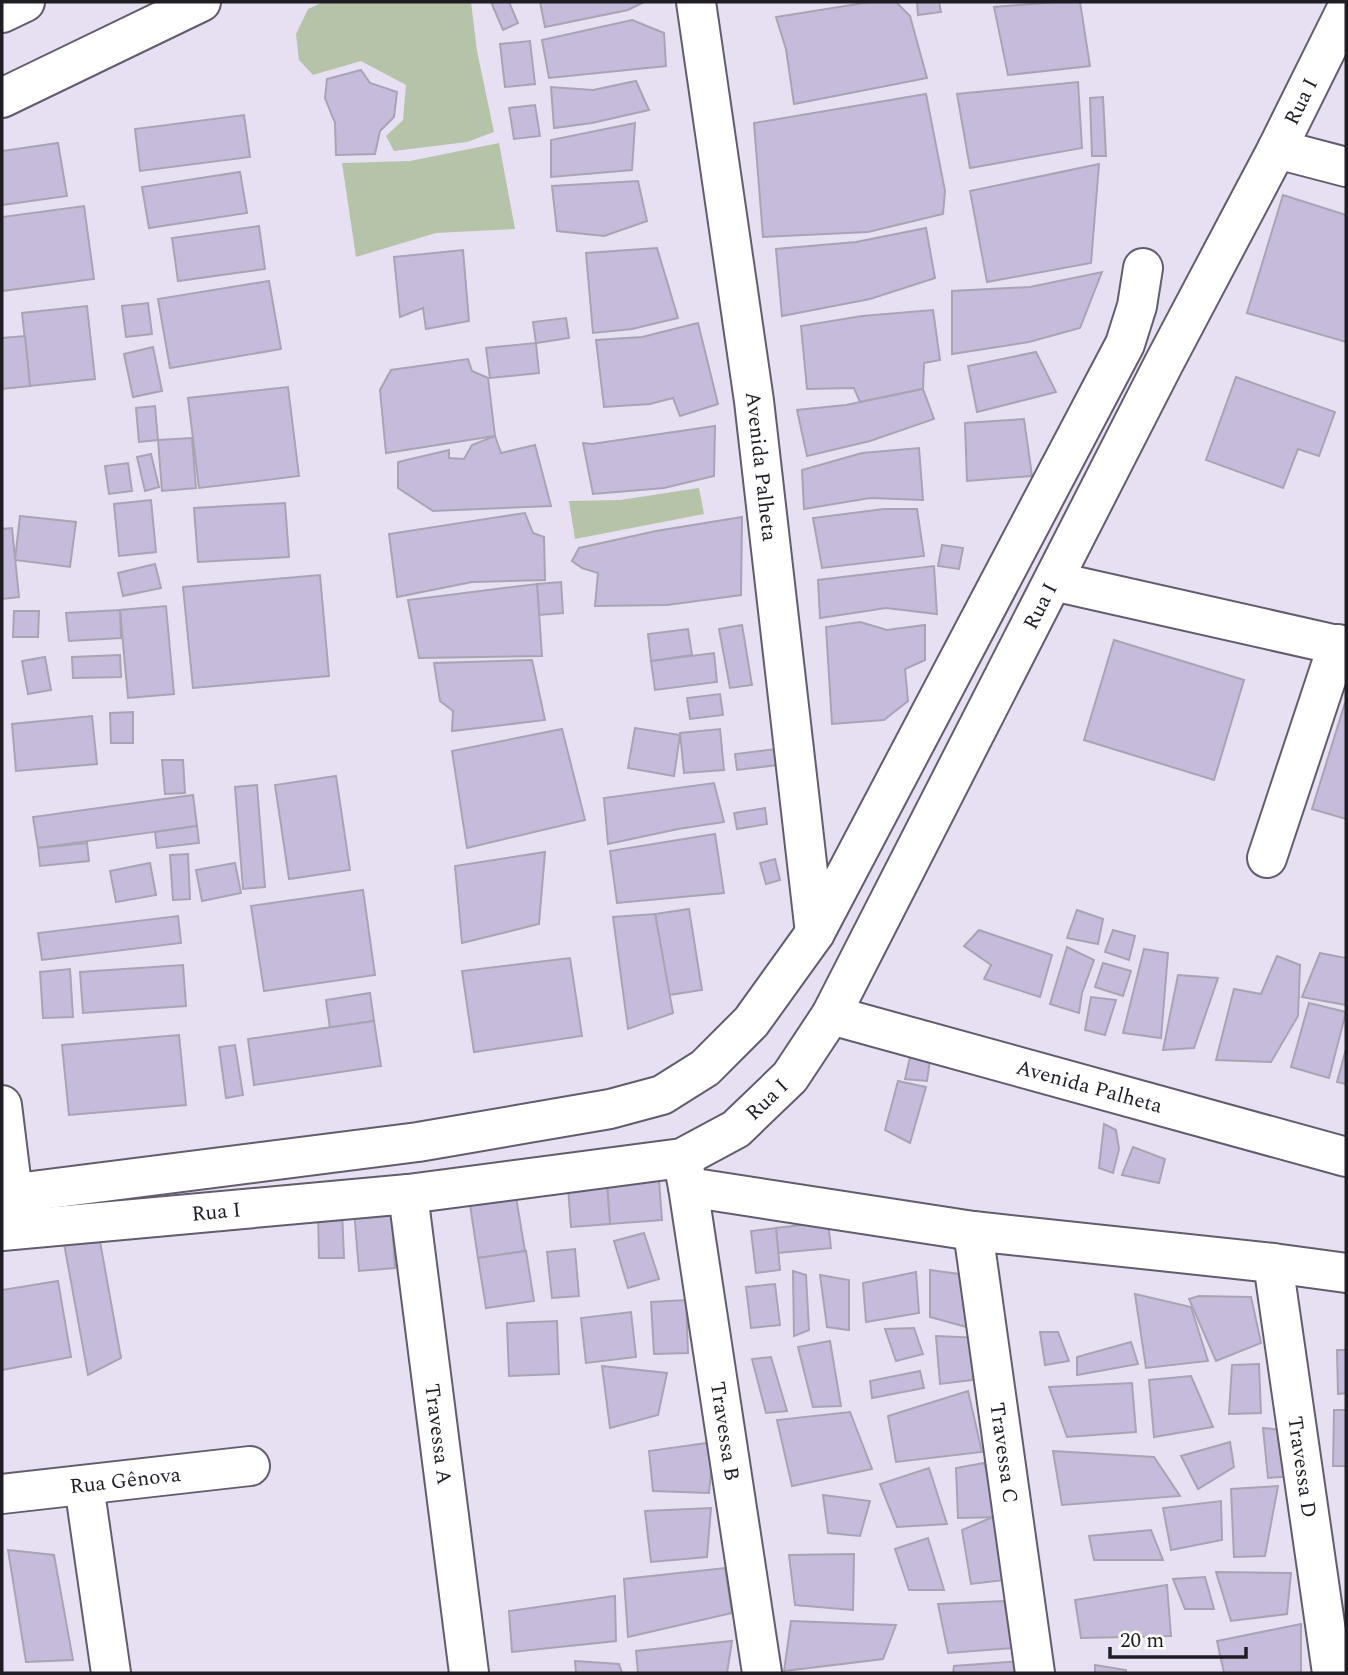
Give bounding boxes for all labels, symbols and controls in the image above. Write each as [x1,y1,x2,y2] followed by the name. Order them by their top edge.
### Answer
[1276,73,1327,131] street label: Rua I
[736,389,785,544] street label: Avenida Palheta
[1015,577,1066,636] street label: Rua I
[1012,1052,1167,1123] street label: Avenida Palheta
[739,1071,796,1129] street label: Rua I
[190,1194,242,1231] street label: Rua I
[701,1380,748,1483] street label: Travessa B
[415,1382,460,1487] street label: Travessa A
[980,1401,1026,1505] street label: Travessa C
[1278,1414,1324,1520] street label: Travessa D
[68,1459,183,1503] street label: Rua Gênova
[1110,1616,1246,1660] scale bar
[1120,1625,1164,1657] text: 20 m

